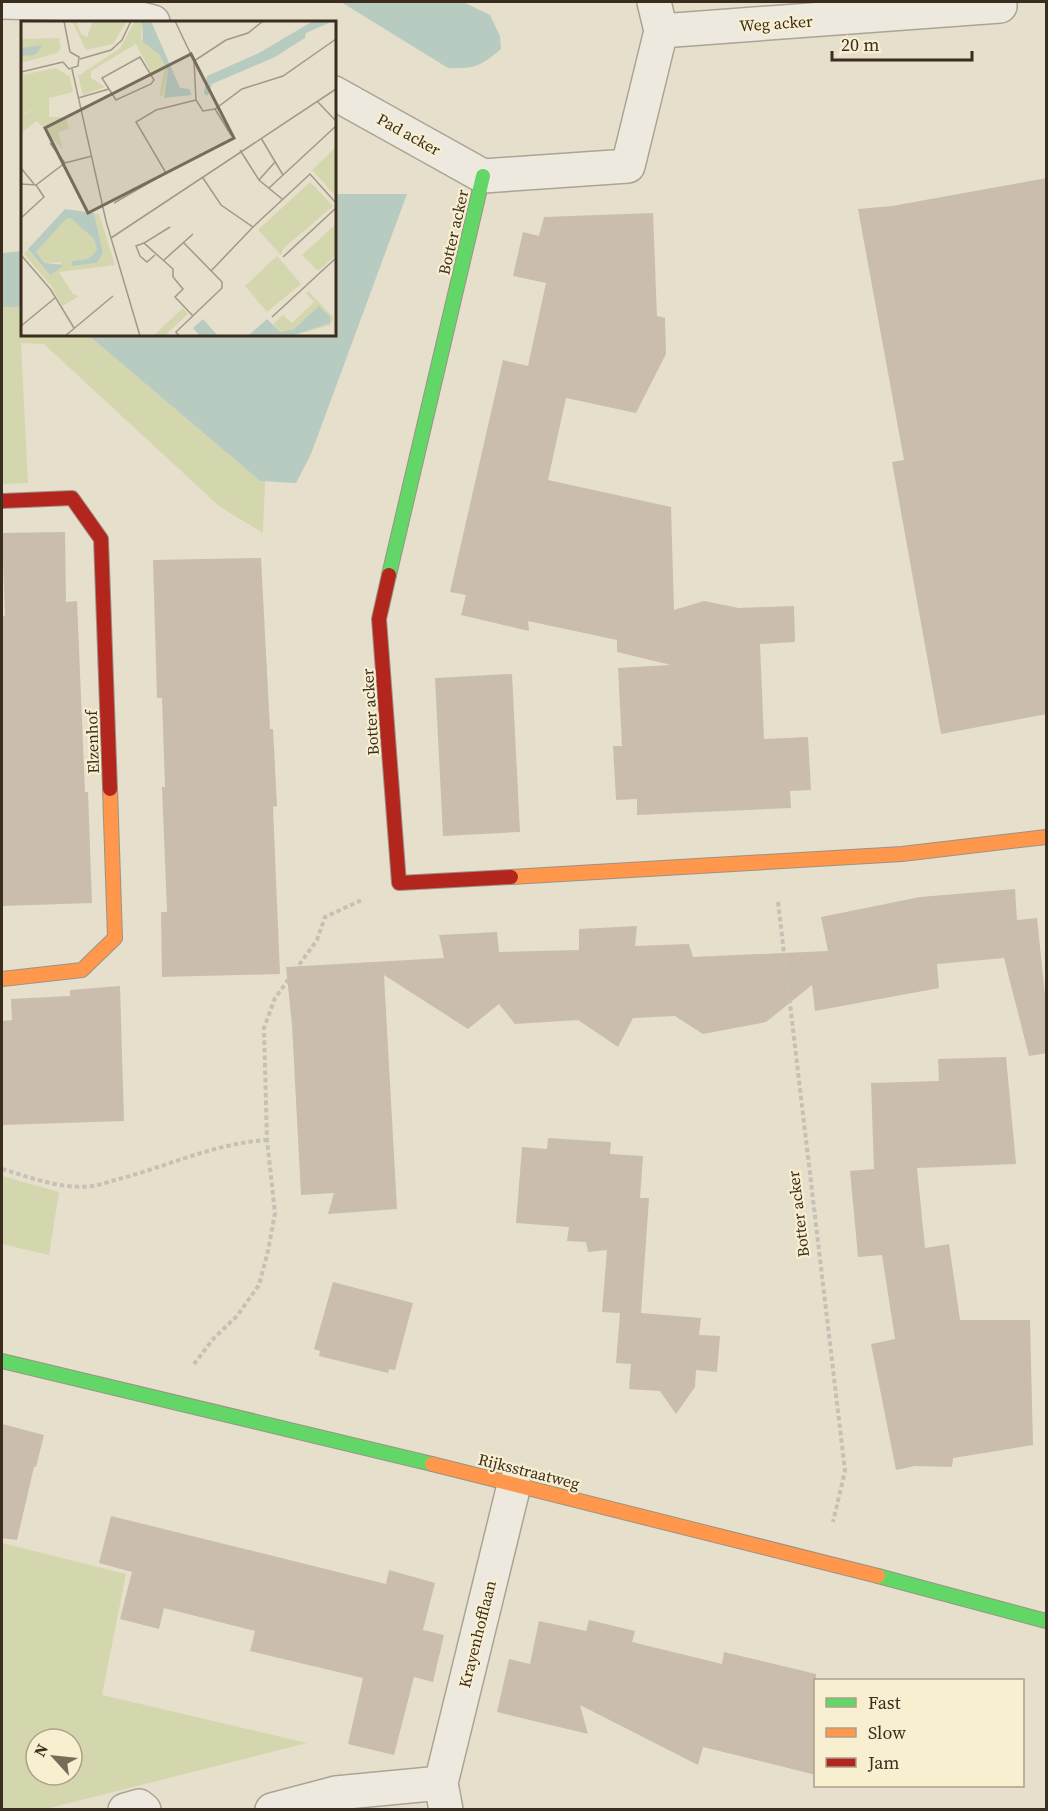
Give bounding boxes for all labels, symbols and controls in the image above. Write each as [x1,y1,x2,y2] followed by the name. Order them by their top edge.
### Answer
[739,9,814,37] street label: Weg acker
[21,21,336,336] inset map
[832,24,972,62] scale bar
[841,32,879,57] text: 20 m
[373,108,445,161] street label: Pad acker
[432,187,474,277] street label: Botter acker
[356,668,384,756] street label: Botter acker
[80,708,104,774] street label: Elzenhof
[782,1169,814,1259] street label: Botter acker
[476,1448,582,1494] street label: Rijksstraatweg
[453,1578,501,1690] street label: Krayenhofflaan
[814,1679,1024,1787] legend
[868,1690,901,1715] text: Fast
[868,1720,906,1745] text: Slow
[24,1727,84,1787] north arrow
[28,1740,53,1760] text: N
[867,1750,900,1775] text: Jam

